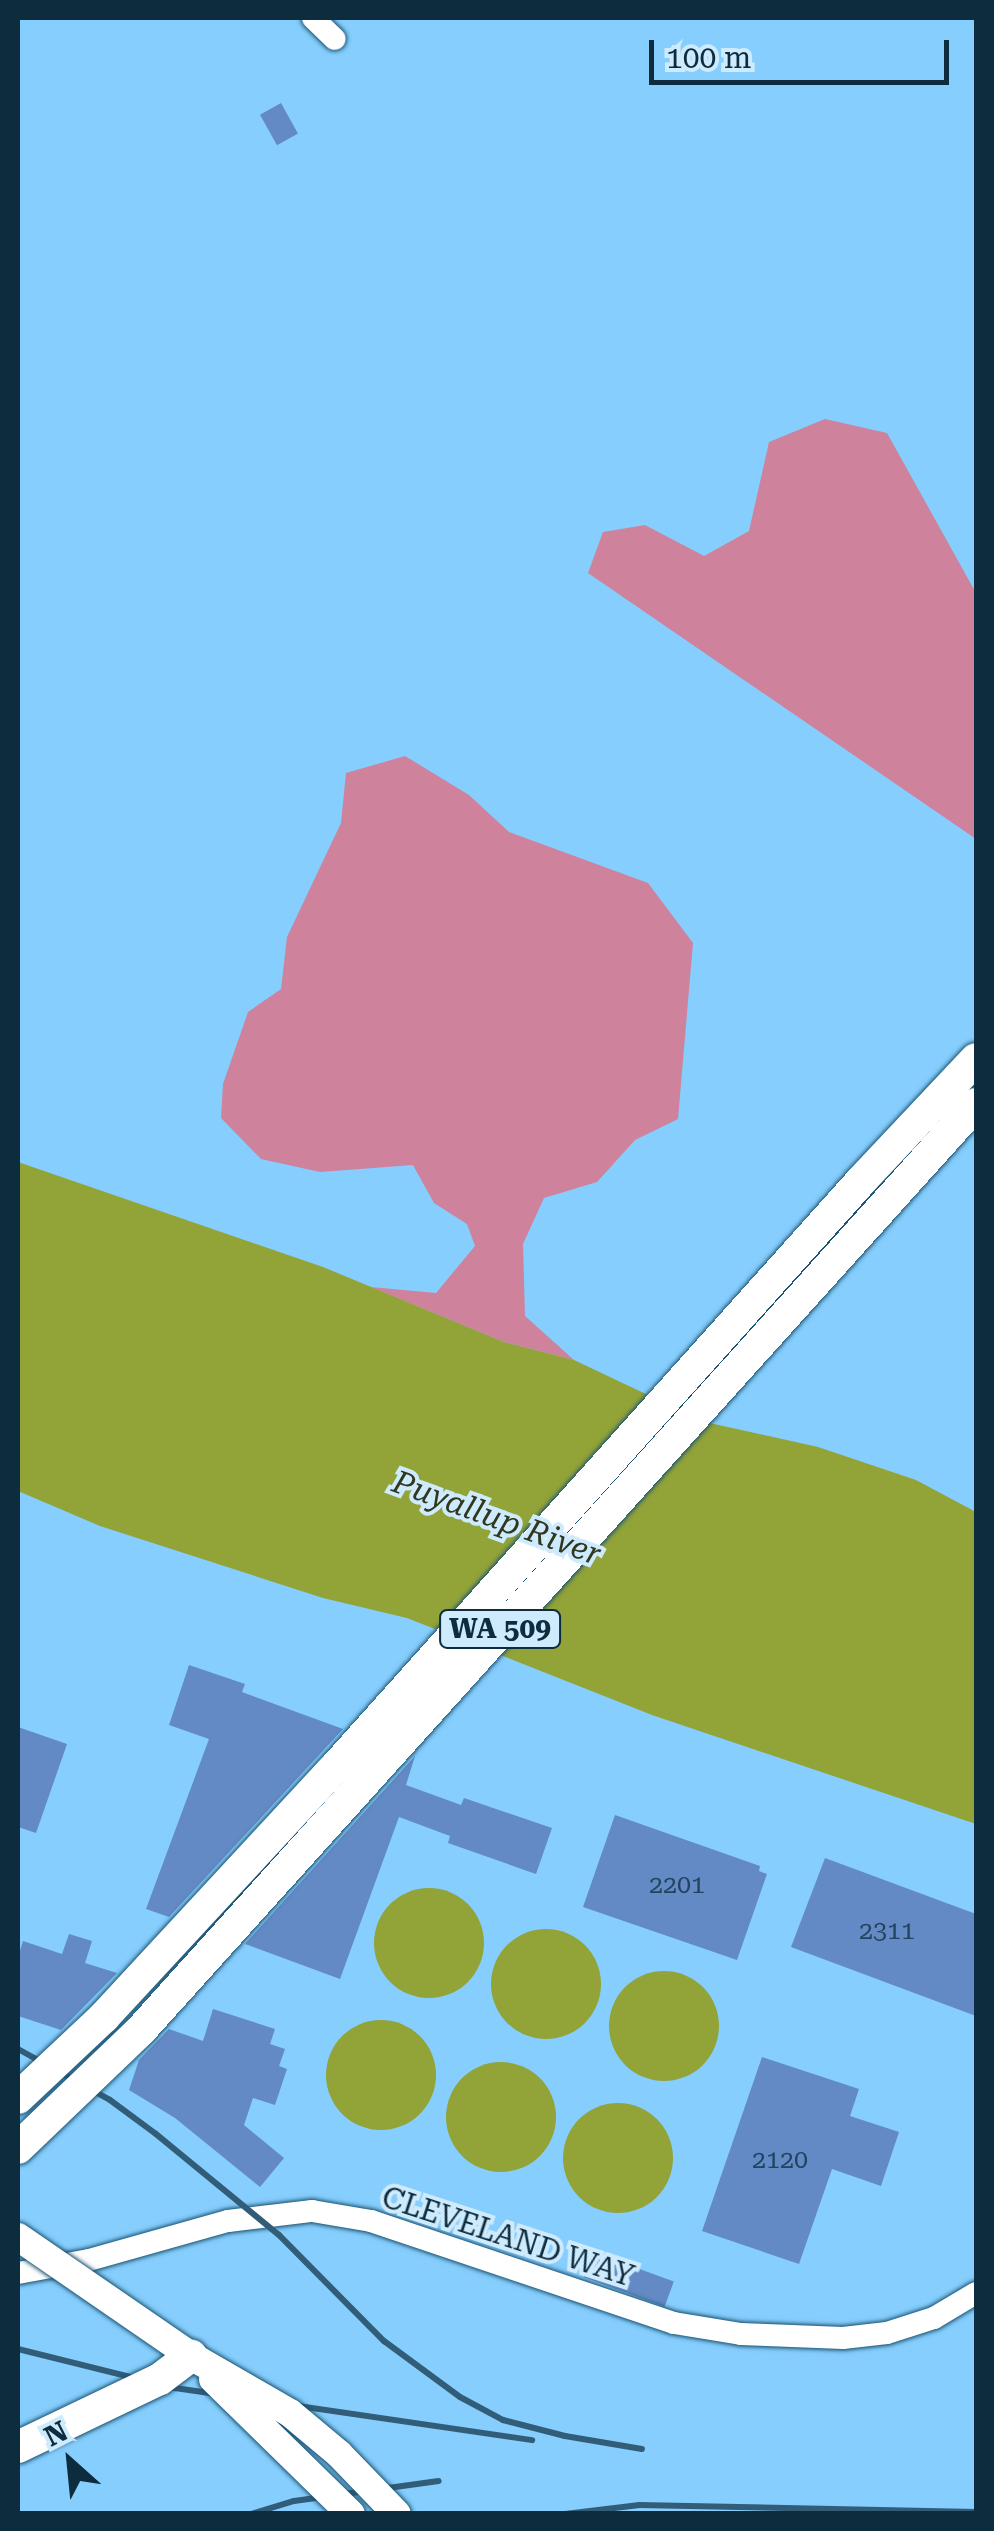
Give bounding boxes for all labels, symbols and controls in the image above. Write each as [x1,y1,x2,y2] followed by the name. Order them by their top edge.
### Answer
[654,20,954,82] scale bar
[666,40,751,75] text: 100 m
[387,1462,607,1574] water label: Puyallup River
[438,1606,562,1652] road number: WA 509
[649,1870,705,1900] house number: 2201
[859,1916,915,1946] house number: 2311
[752,2145,808,2175] house number: 2120
[377,2179,639,2295] street label: CLEVELAND WAY
[20,2411,120,2511] north arrow
[39,2414,73,2453] text: N

